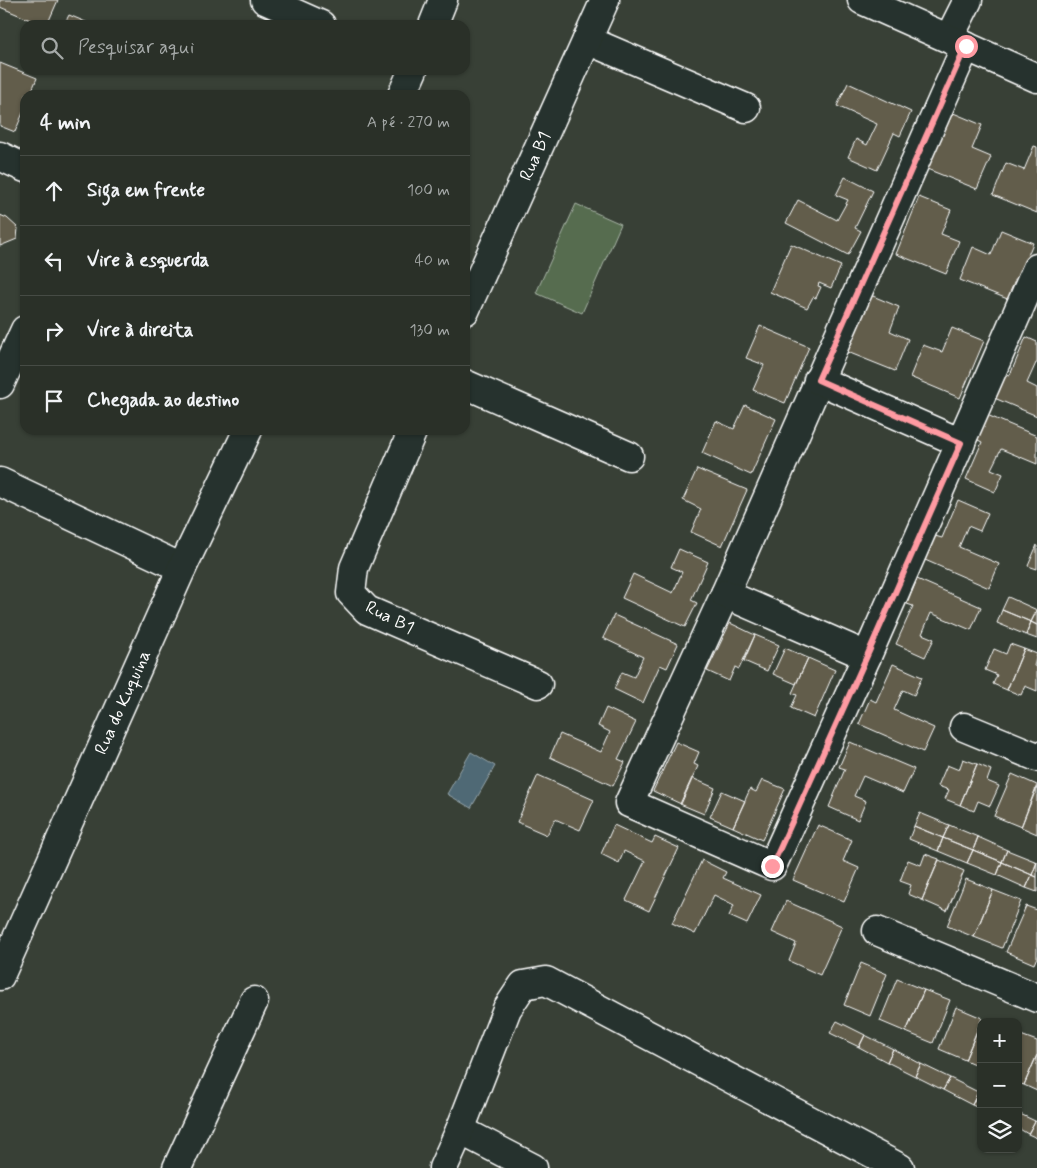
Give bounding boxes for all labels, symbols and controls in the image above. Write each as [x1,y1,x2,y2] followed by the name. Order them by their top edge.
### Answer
[20,20,470,75] search box
[38,34,66,62] icon: search
[78,35,194,60] text: Pesquisar aqui
[955,35,978,58] route start
[40,109,91,137] text: 4 min
[367,112,450,133] text: A pé · 270 m
[514,128,557,185] street label: Rua B1
[40,177,68,205] icon: ahead
[87,178,205,203] text: Siga em frente
[407,180,450,201] text: 100 m
[40,247,68,275] icon: left
[87,248,209,273] text: Vire à esquerda
[414,250,450,271] text: 40 m
[40,317,68,345] icon: right
[87,318,193,343] text: Vire à direita
[409,320,450,341] text: 130 m
[40,387,68,415] icon: arrive
[87,388,239,413] text: Chegada ao destino
[361,595,418,640] street label: Rua B1
[89,646,157,759] street label: Rua do Kuquina
[761,855,784,878] route end
[977,1018,1022,1153] map controls
[977,1018,1022,1063] button: +
[977,1063,1022,1108] button: −
[977,1108,1022,1153] button: layers

